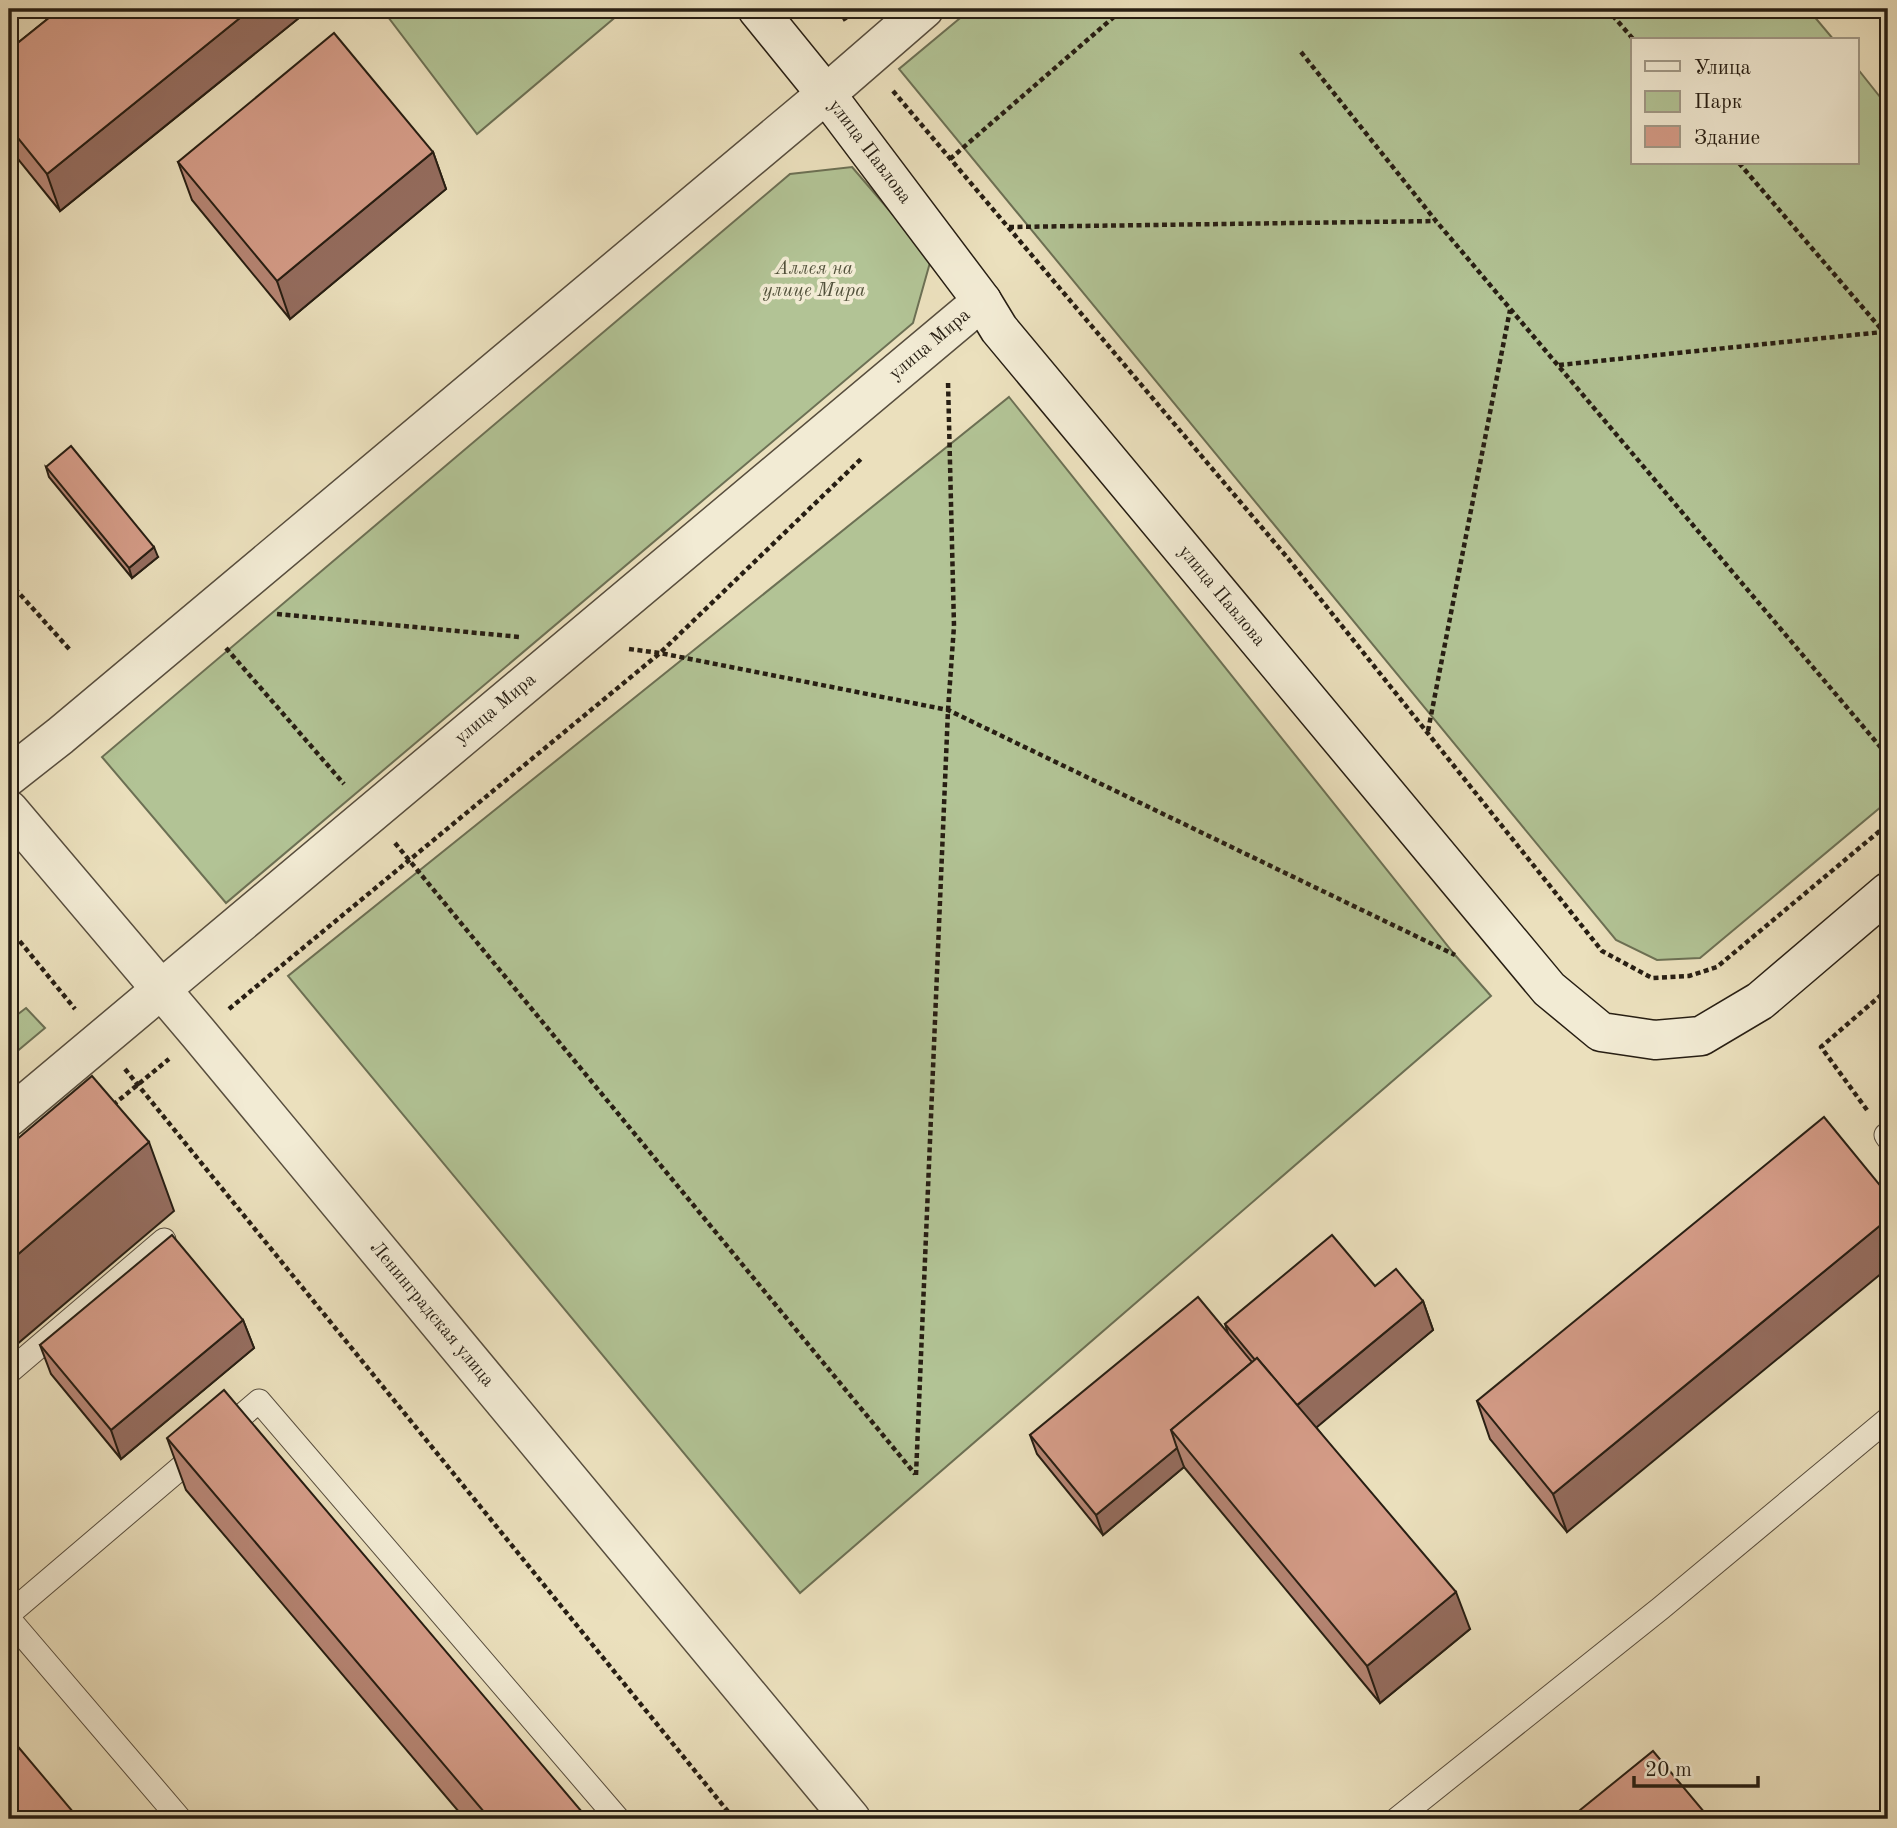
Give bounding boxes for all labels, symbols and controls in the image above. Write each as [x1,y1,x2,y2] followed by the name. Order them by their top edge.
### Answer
[1631,38,1858,164] legend
[1694,58,1751,79] text: Улица
[1694,92,1743,113] text: Парк
[824,96,915,208] street label: улица Павлова
[1694,128,1760,149] text: Здание
[763,260,865,301] park label: Аллея на улице Мира
[886,305,975,384] street label: улица Мира
[1174,542,1269,651] street label: улица Павлова
[451,669,540,748] street label: улица Мира
[366,1238,498,1391] street label: Ленинградская улица
[1634,1744,1759,1788] scale bar
[1645,1760,1692,1781] text: 20 m

